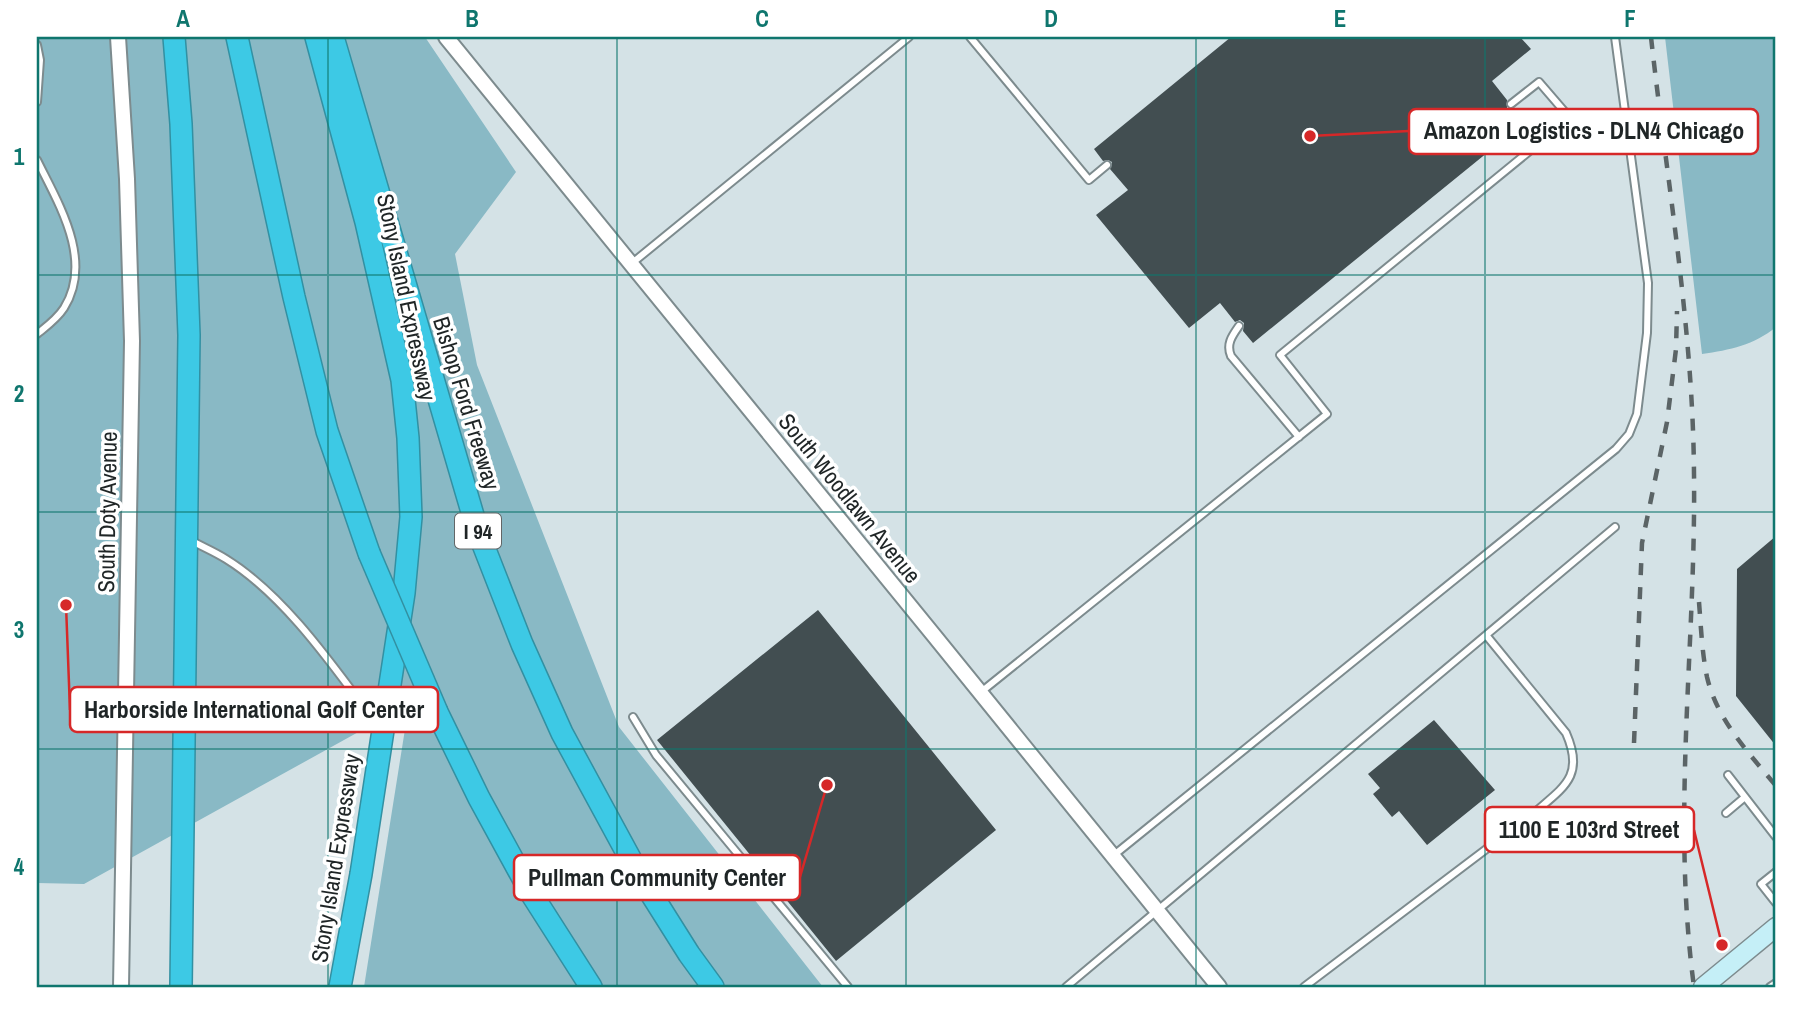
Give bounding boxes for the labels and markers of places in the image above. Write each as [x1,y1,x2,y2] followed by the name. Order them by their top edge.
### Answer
[1409,109,1758,154] callout: Amazon Logistics - DLN4 Chicago
[70,687,438,732] callout: Harborside International Golf Center
[1485,807,1694,852] callout: 1100 E 103rd Street
[514,855,800,900] callout: Pullman Community Center

